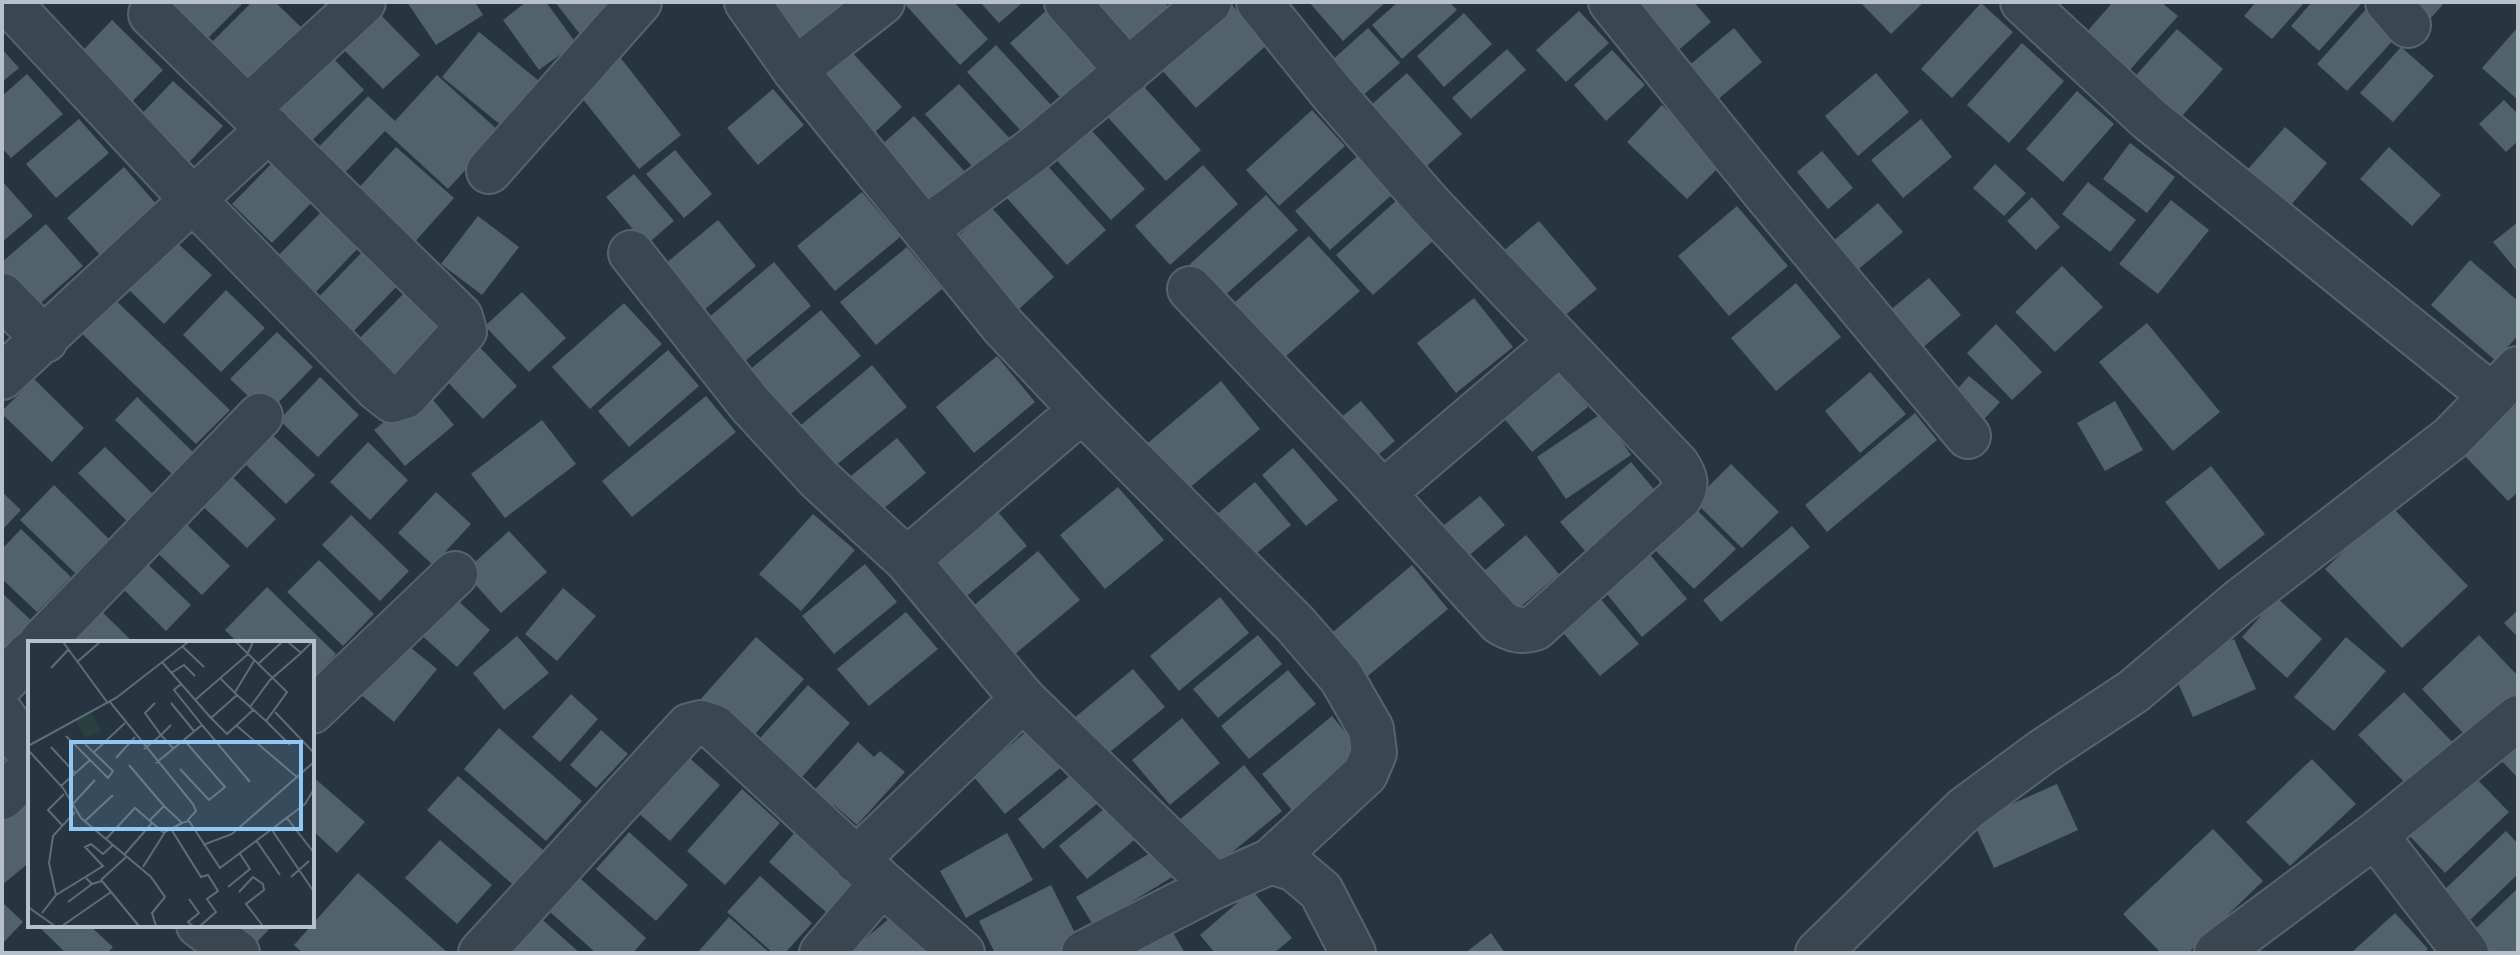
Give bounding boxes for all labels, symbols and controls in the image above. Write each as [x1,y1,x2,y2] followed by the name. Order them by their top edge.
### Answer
[28,641,314,927] inset map

